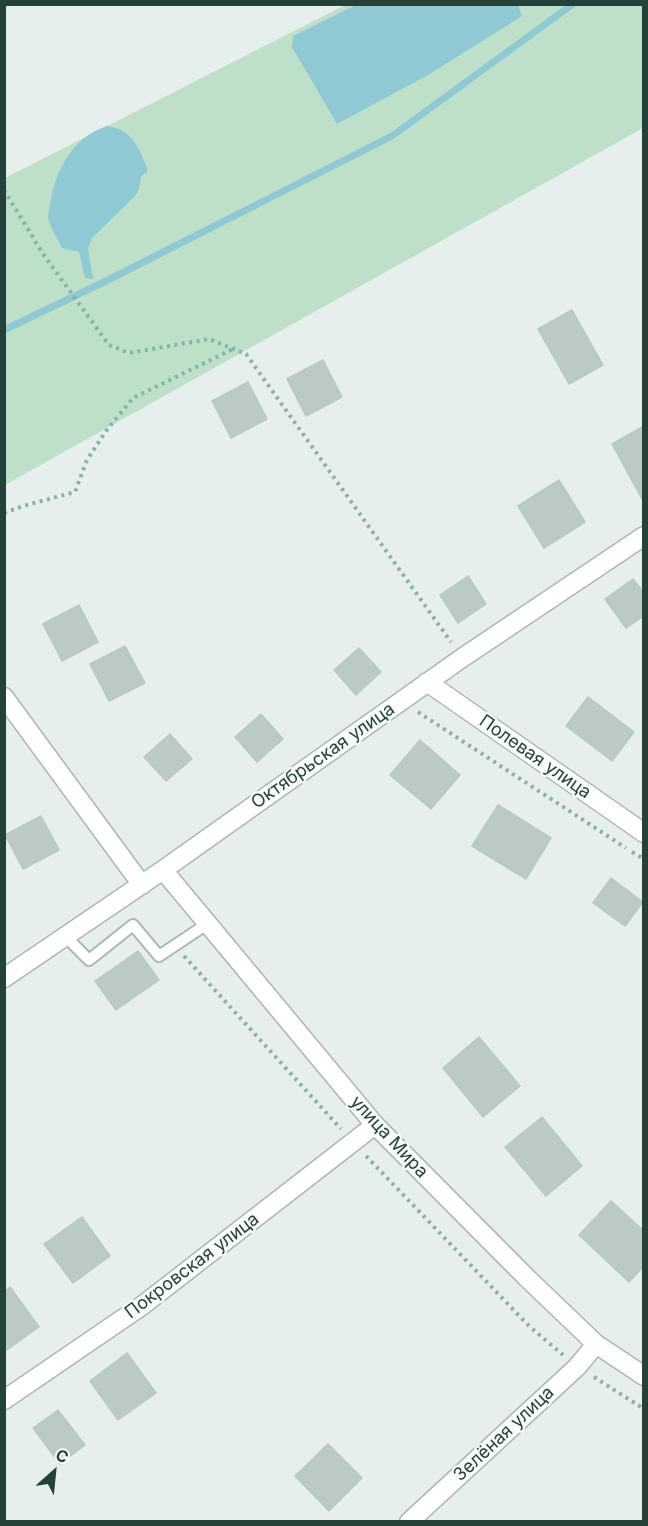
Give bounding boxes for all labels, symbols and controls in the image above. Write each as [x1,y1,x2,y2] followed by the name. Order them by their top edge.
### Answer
[247,698,399,814] street label: Октябрьская улица
[475,710,595,804] street label: Полевая улица
[345,1091,433,1183] street label: улица Мира
[121,1209,263,1323] street label: Покровская улица
[449,1382,559,1486] street label: Зелёная улица
[24,1442,84,1502] north arrow
[52,1444,72,1468] text: С

